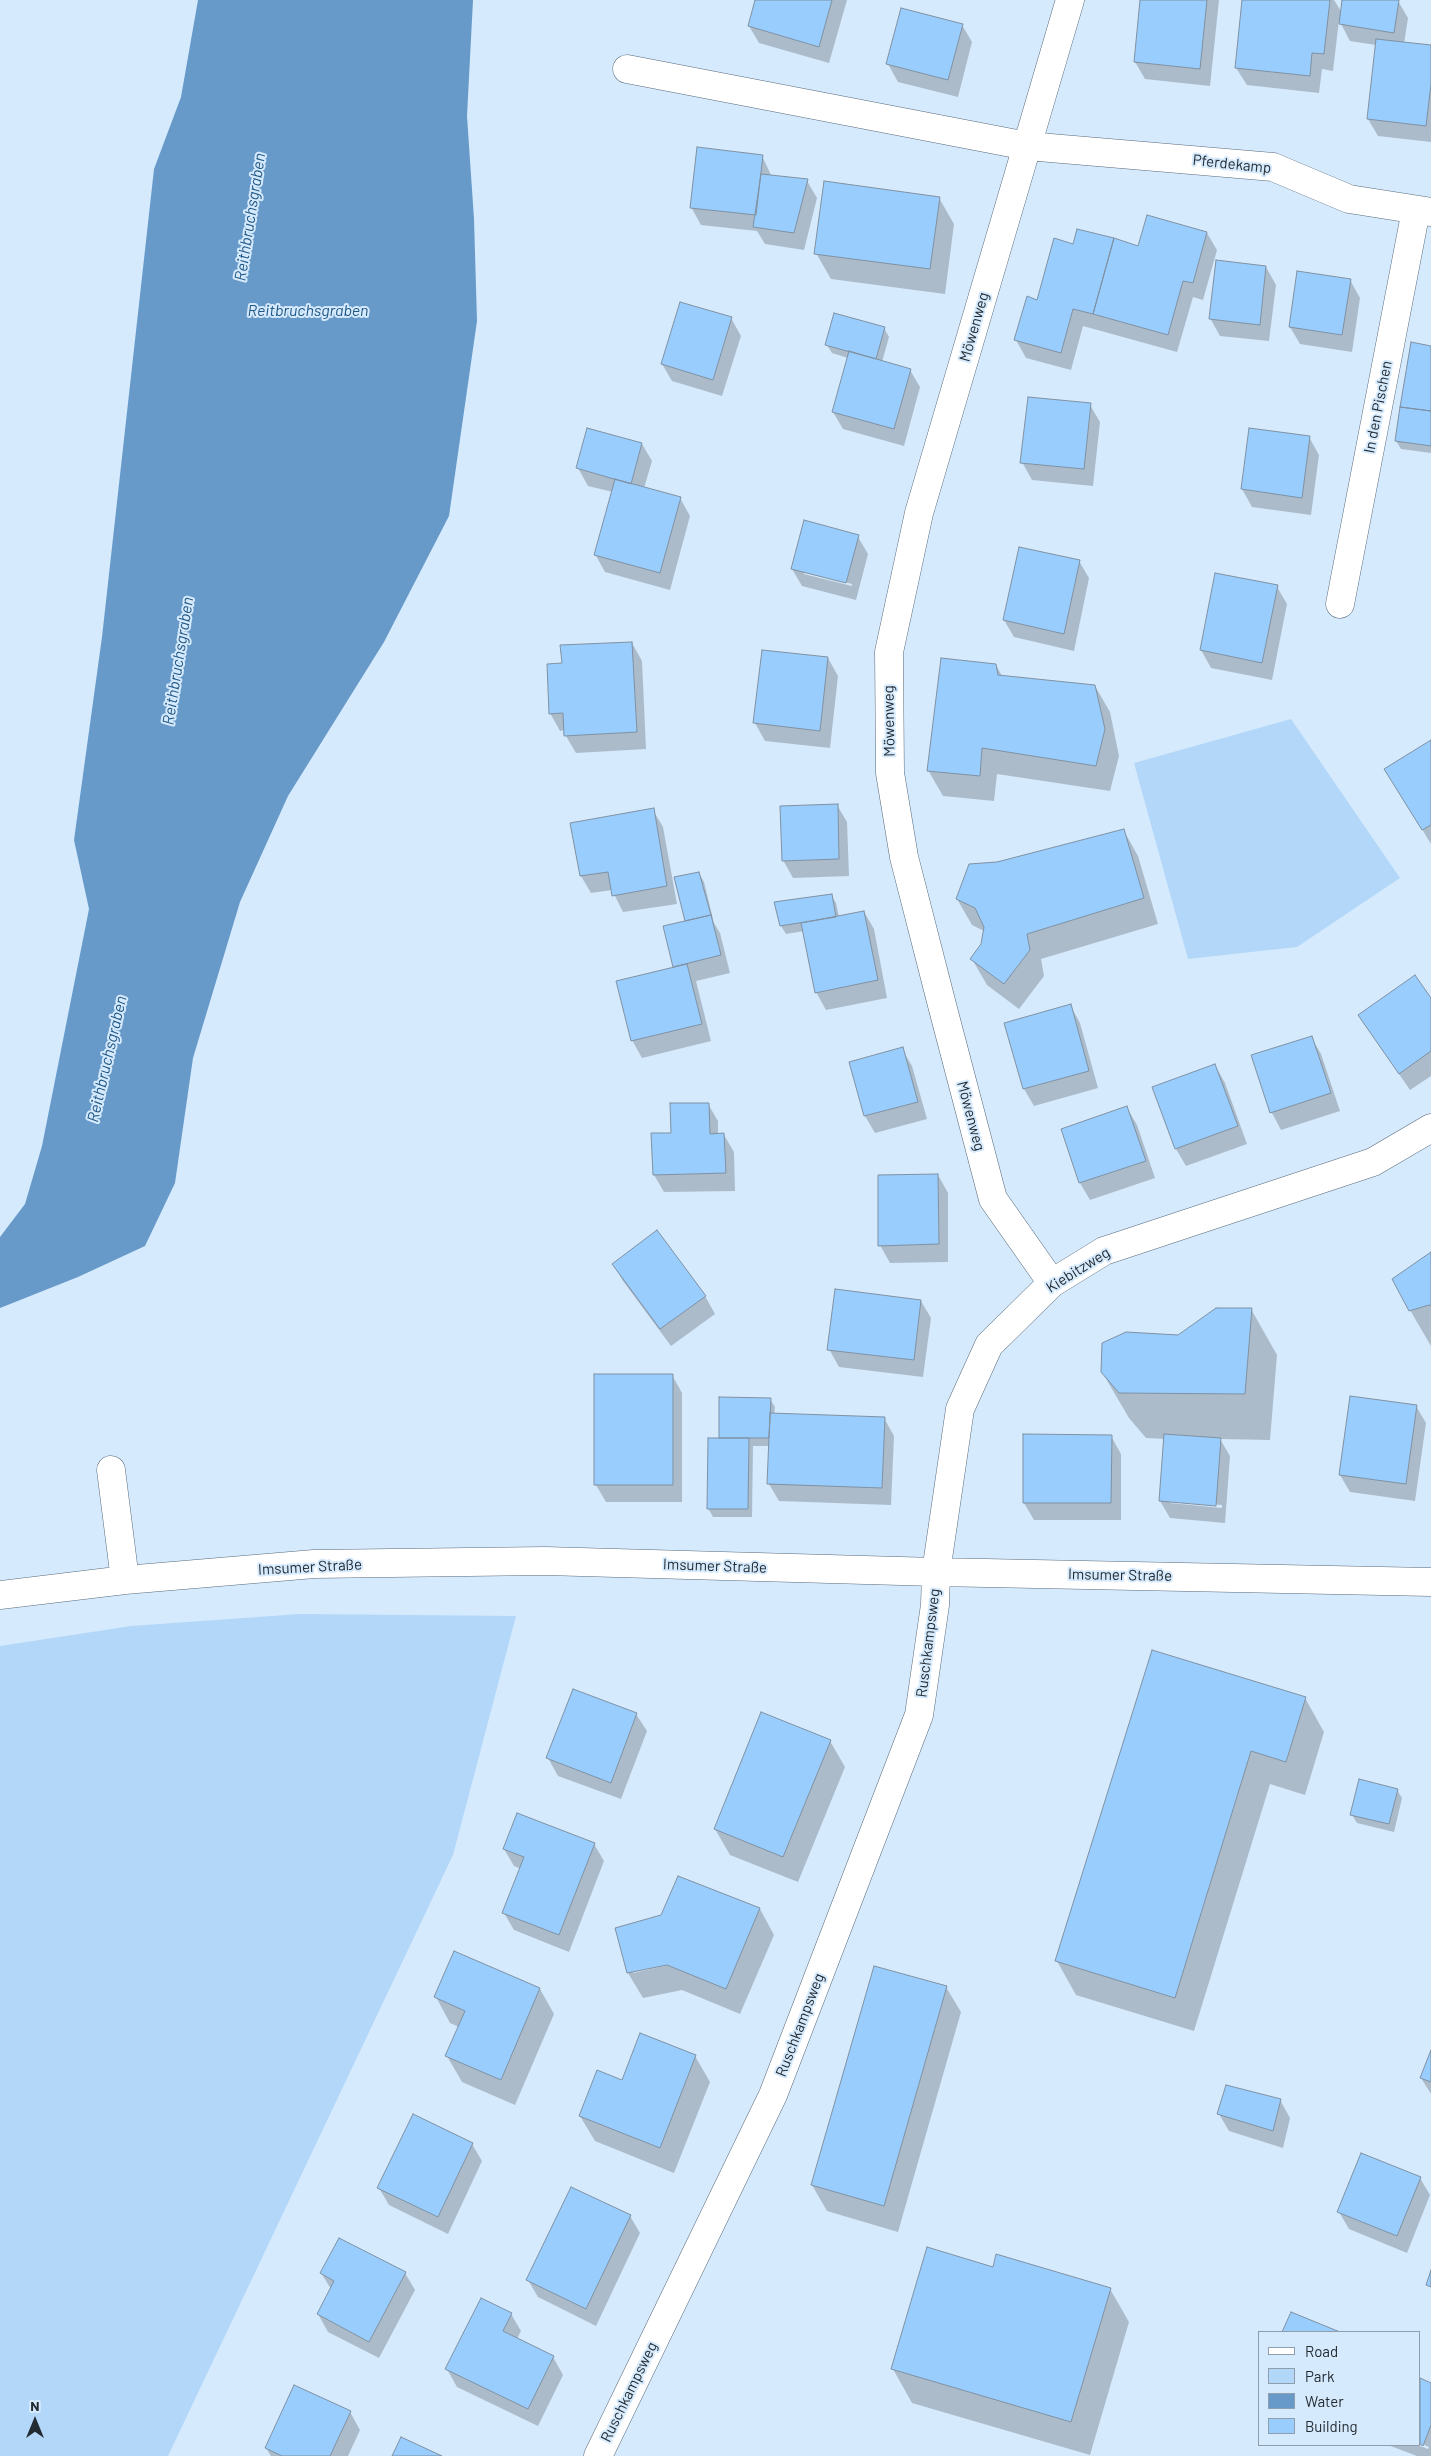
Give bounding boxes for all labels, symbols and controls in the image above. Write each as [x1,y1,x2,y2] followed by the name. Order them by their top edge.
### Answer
[1192,151,1272,177] street label: Pferdekamp
[230,152,270,282] water label: Reithbruchsgraben
[955,290,993,364] street label: Möwenweg
[248,301,368,321] water label: Reitbruchsgraben
[1360,359,1396,455] street label: In den Pischen
[158,596,198,726] water label: Reithbruchsgraben
[879,685,899,757] street label: Möwenweg
[83,994,131,1124] water label: Reithbruchsgraben
[953,1079,989,1153] street label: Möwenweg
[1043,1243,1113,1297] street label: Kiebitzweg
[258,1555,362,1579] street label: Imsumer Straße
[663,1555,767,1577] street label: Imsumer Straße
[1068,1565,1172,1585] street label: Imsumer Straße
[912,1588,944,1698] street label: Ruschkampsweg
[772,1971,828,2079] street label: Ruschkampsweg
[1258,2331,1421,2446] legend
[597,2339,661,2445] street label: Ruschkampsweg
[1305,2342,1338,2360] text: Road
[1305,2367,1334,2385] text: Park
[1305,2392,1344,2410] text: Water
[10,2396,60,2446] north arrow
[30,2397,40,2414] text: N
[1305,2417,1358,2435] text: Building

